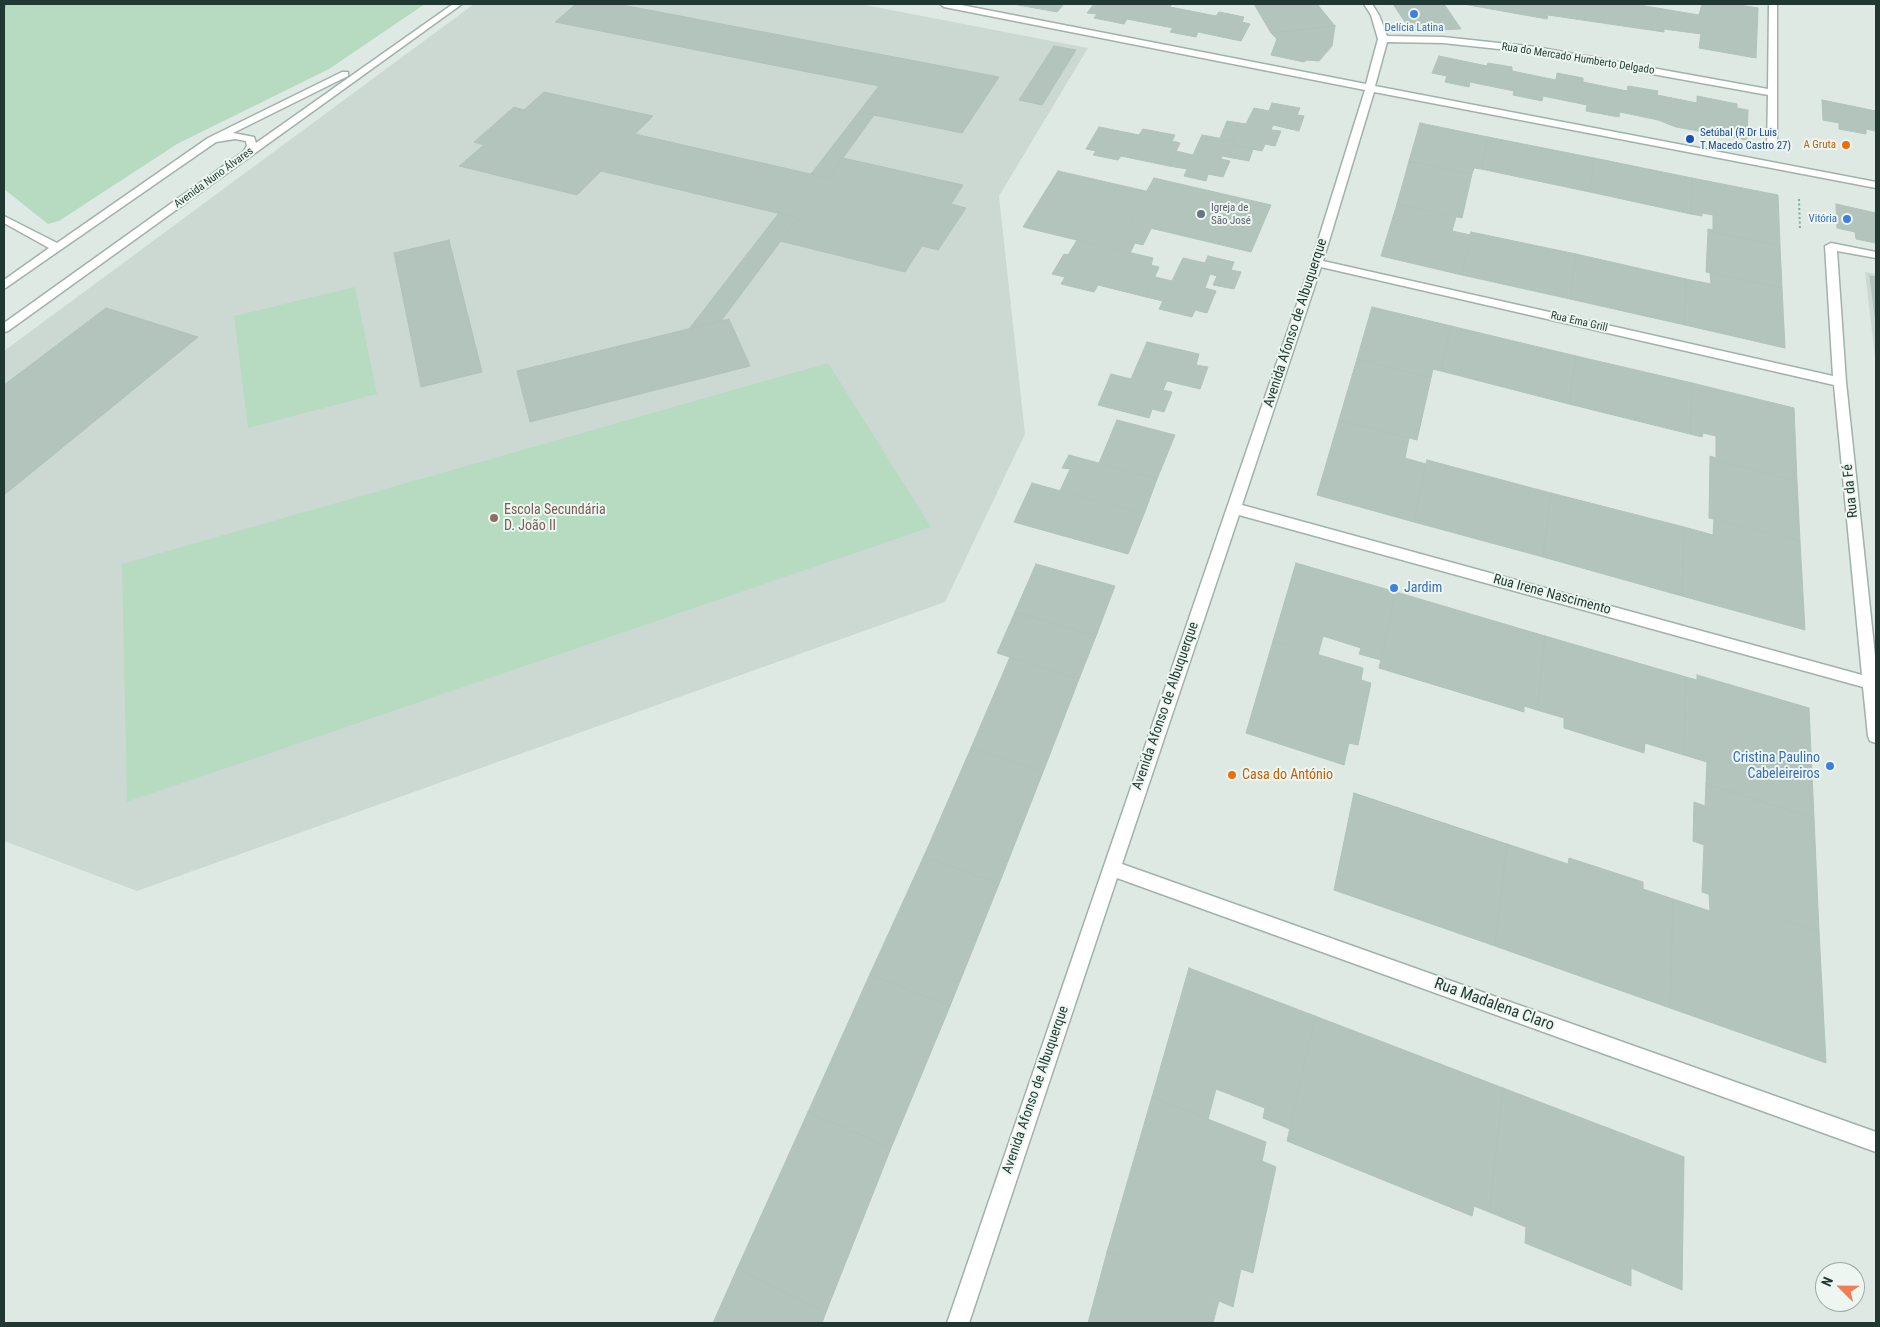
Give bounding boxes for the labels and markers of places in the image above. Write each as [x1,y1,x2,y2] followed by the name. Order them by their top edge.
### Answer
[1408,8,1420,20] marker: Delícia Latina
[1385,21,1443,35] place label: Delícia Latina
[1700,126,1791,152] place label: Setúbal (R Dr Luis T Macedo Castro 27)
[1684,133,1696,145] marker: Setúbal (R Dr Luis T Macedo Castro 27)
[1803,138,1836,152] place label: A Gruta
[1840,139,1852,151] marker: A Gruta
[1211,201,1251,227] place label: Igreja de São José
[1195,208,1207,220] marker: Igreja de São José
[1808,212,1837,226] place label: Vitória
[1841,213,1853,225] marker: Vitória
[504,502,606,534] place label: Escola Secundária D. João II
[488,512,500,524] marker: Escola Secundária D. João II
[1404,580,1442,596] place label: Jardim
[1388,582,1400,594] marker: Jardim
[1733,750,1820,782] place label: Cristina Paulino Cabeleireiros
[1824,760,1836,772] marker: Cristina Paulino Cabeleireiros
[1242,767,1333,783] place label: Casa do António
[1226,769,1238,781] marker: Casa do António

